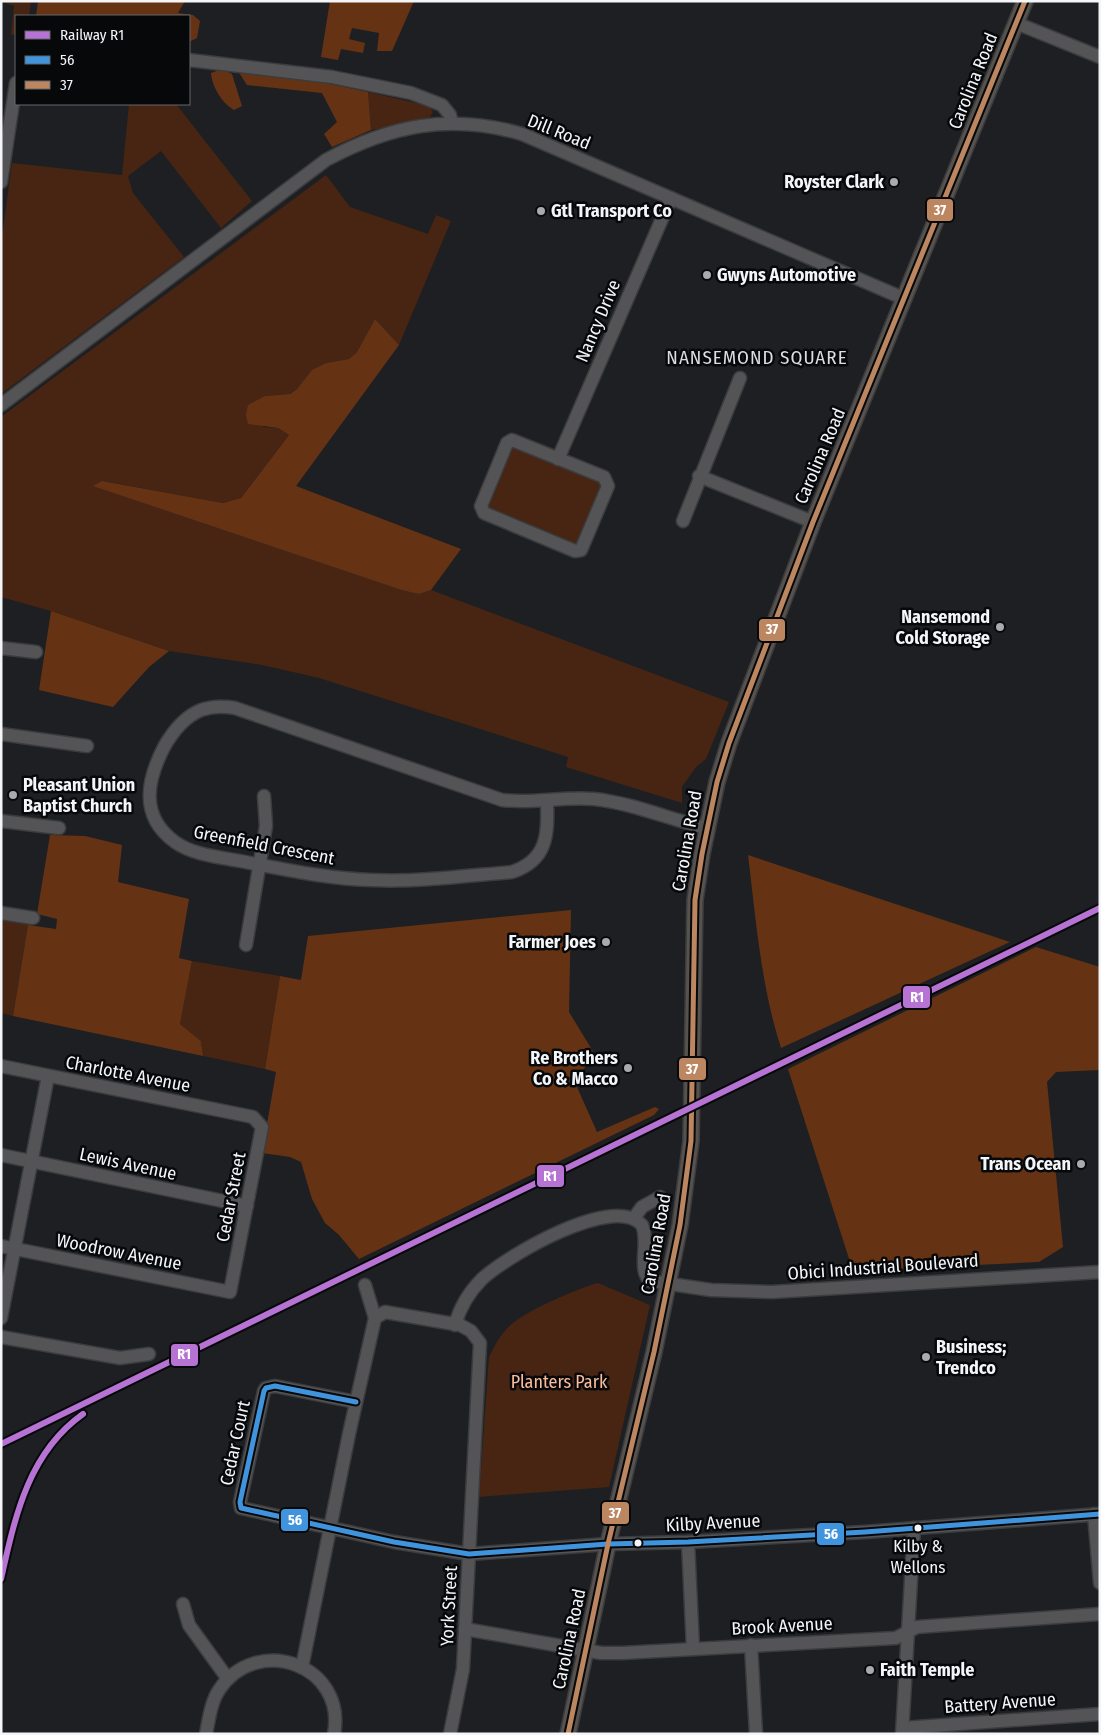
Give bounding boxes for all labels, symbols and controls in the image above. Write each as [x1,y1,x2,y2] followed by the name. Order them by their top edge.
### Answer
[15,15,190,105] legend
[60,26,124,44] text: Railway R1
[944,30,1002,132] street label: Carolina Road
[60,51,74,69] text: 56
[60,76,73,94] text: 37
[524,109,594,155] street label: Dill Road
[784,171,885,193] place label: Royster Clark
[888,176,900,188] marker: Royster Clark
[926,198,954,222] line badge: 37
[551,200,672,222] place label: Gtl Transport Co
[933,202,946,219] text: 37
[535,205,547,217] marker: Gtl Transport Co
[717,264,856,286] place label: Gwyns Automotive
[701,269,713,281] marker: Gwyns Automotive
[571,276,625,365] street label: Nancy Drive
[666,346,848,369] district label: NANSEMOND SQUARE
[790,405,850,507] street label: Carolina Road
[895,606,990,649] place label: Nansemond Cold Storage
[758,618,786,642] line badge: 37
[765,621,778,638] text: 37
[994,621,1006,633] marker: Nansemond Cold Storage
[23,774,135,817] place label: Pleasant Union Baptist Church
[7,789,19,801] marker: Pleasant Union Baptist Church
[667,789,707,893] street label: Carolina Road
[192,821,336,869] street label: Greenfield Crescent
[509,931,596,953] place label: Farmer Joes
[600,936,612,948] marker: Farmer Joes
[902,985,931,1009] line badge: R1
[910,989,924,1006] text: R1
[530,1047,618,1090] place label: Re Brothers Co & Macco
[64,1051,192,1097] street label: Charlotte Avenue
[678,1057,707,1081] line badge: 37
[685,1061,698,1078] text: 37
[622,1062,634,1074] marker: Re Brothers Co & Macco
[77,1143,179,1185] street label: Lewis Avenue
[212,1150,250,1244] street label: Cedar Street
[980,1153,1071,1175] place label: Trans Ocean
[1075,1158,1087,1170] marker: Trans Ocean
[536,1164,565,1188] line badge: R1
[543,1168,557,1185] text: R1
[636,1192,676,1296] street label: Carolina Road
[54,1229,184,1275] street label: Woodrow Avenue
[787,1249,979,1285] street label: Obici Industrial Boulevard
[936,1336,1006,1379] place label: Business; Trendco
[170,1343,199,1367] line badge: R1
[177,1346,191,1363] text: R1
[920,1351,932,1363] marker: Business; Trendco
[511,1371,608,1393] park label: Planters Park
[215,1398,255,1488] street label: Cedar Court
[601,1501,630,1525] line badge: 37
[608,1505,621,1522] text: 37
[280,1508,309,1532] line badge: 56
[665,1510,761,1536] street label: Kilby Avenue
[288,1512,302,1529] text: 56
[816,1522,845,1546] line badge: 56
[913,1523,923,1533] marker: Kilby & Wellons
[824,1526,838,1543] text: 56
[890,1536,946,1578] place label: Kilby & Wellons
[633,1538,643,1548] unlabelled marker
[436,1565,462,1647] street label: York Street
[548,1587,590,1691] street label: Carolina Road
[731,1612,833,1640] street label: Brook Avenue
[880,1659,974,1681] place label: Faith Temple
[864,1664,876,1676] marker: Faith Temple
[944,1688,1057,1718] street label: Battery Avenue

